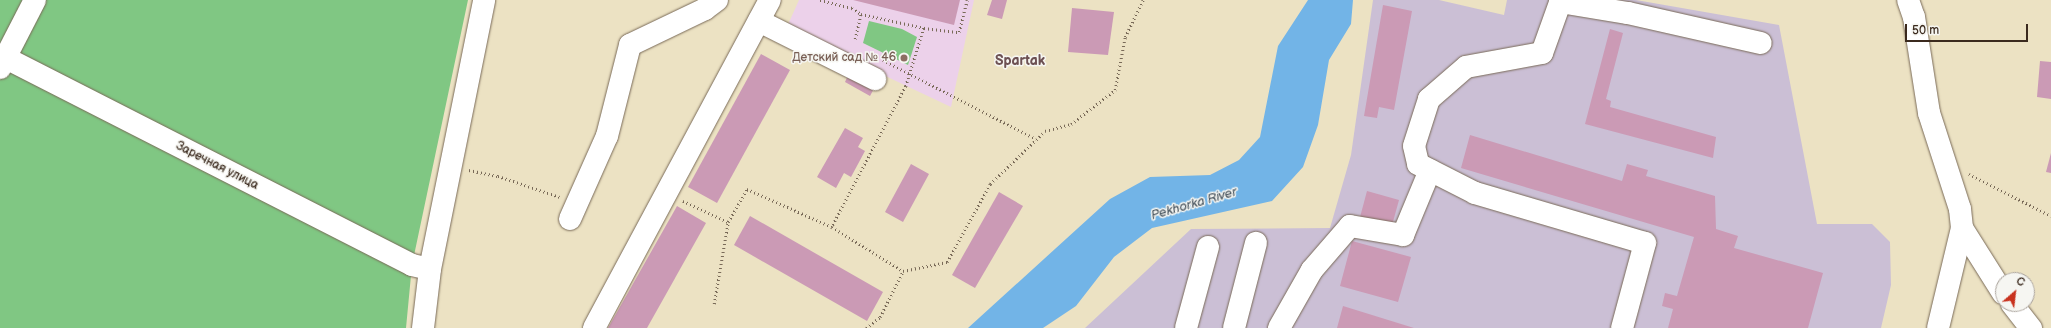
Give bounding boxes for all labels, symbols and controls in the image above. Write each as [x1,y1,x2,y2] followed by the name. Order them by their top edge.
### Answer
[1907,16,2030,42] scale bar
[1912,23,1939,38] text: 50 m
[792,51,896,65] place label: Детский сад № 46
[899,53,909,63] marker: Детский сад № 46
[995,53,1045,69] district label: Spartak
[173,139,261,193] street label: Заречная улица
[1149,184,1239,224] water label: Pekhorka River
[1995,272,2035,312] north arrow
[2014,274,2027,289] text: С

